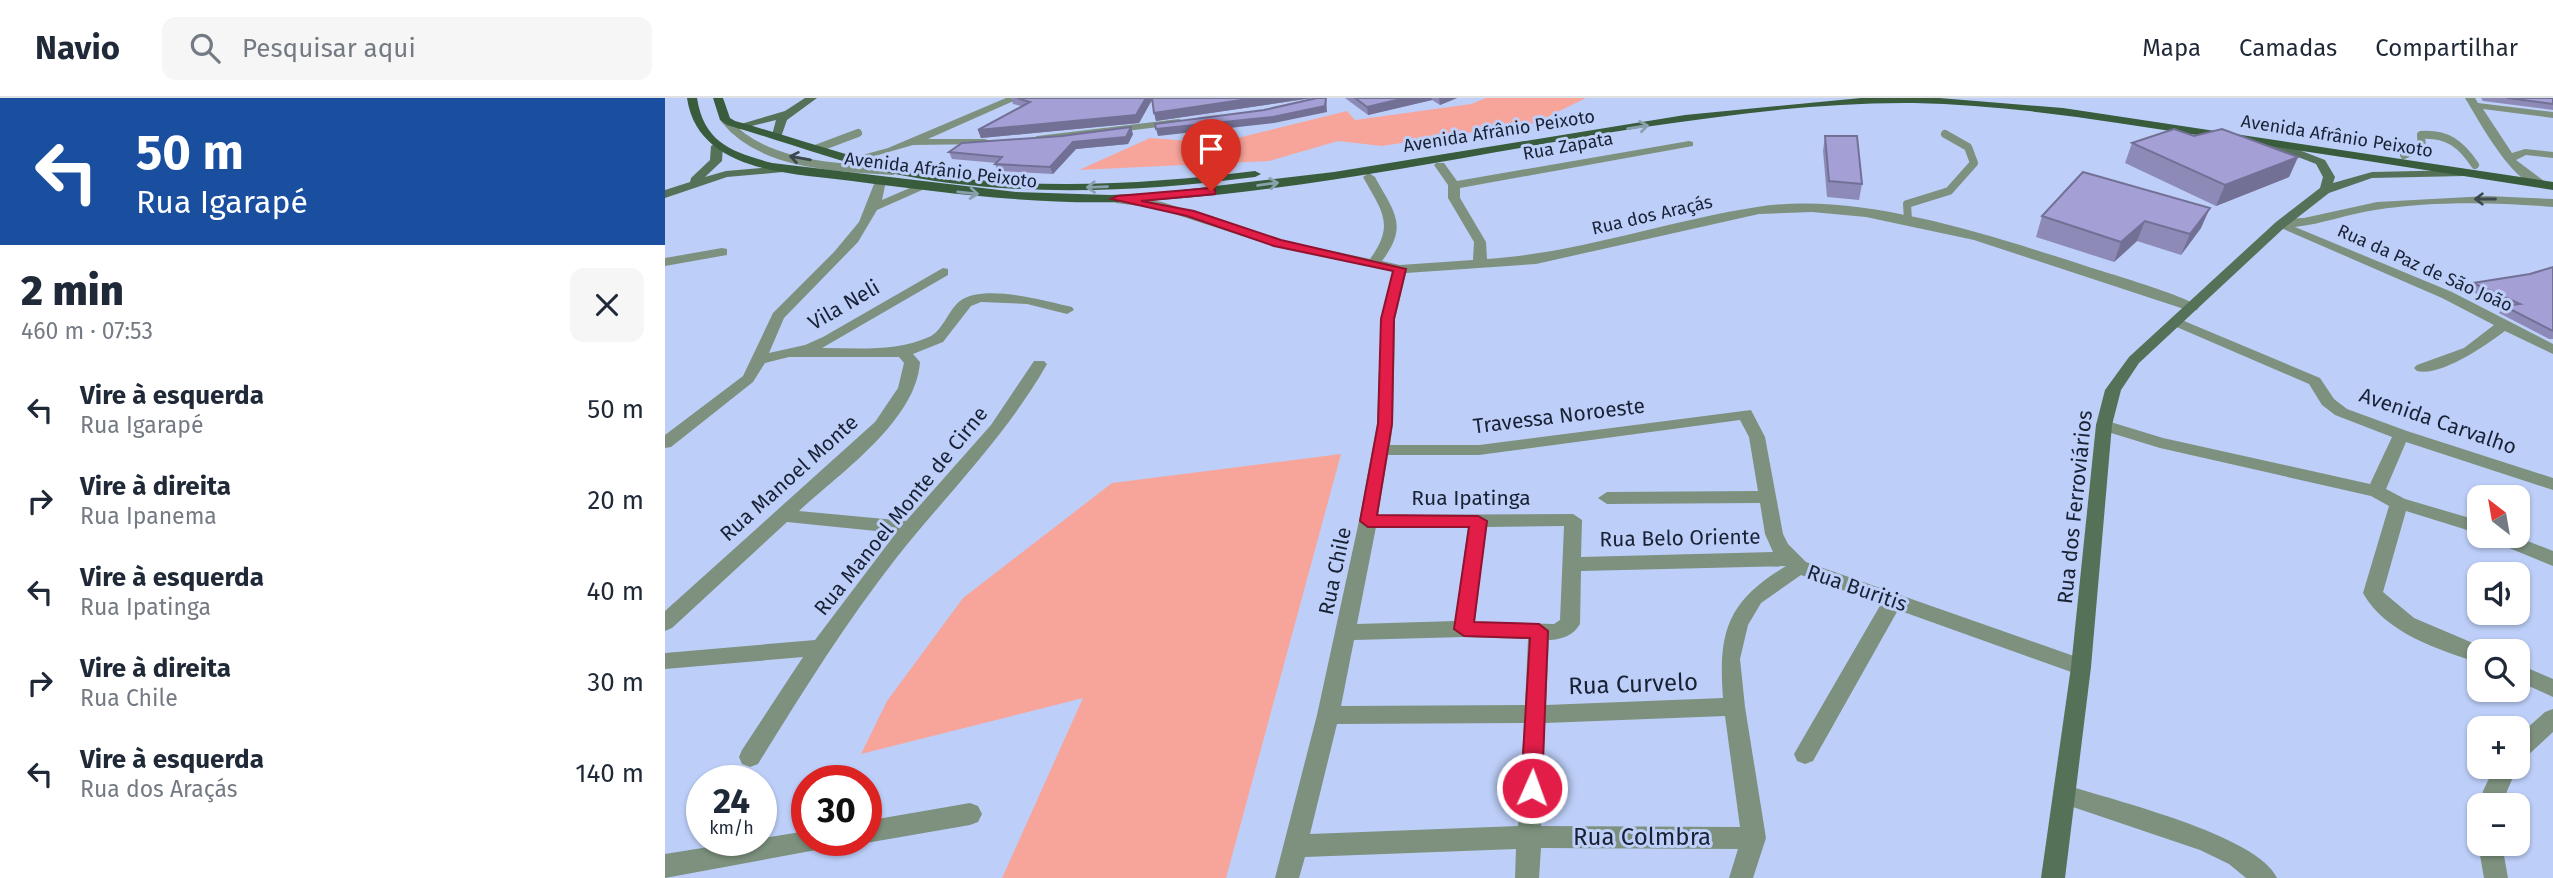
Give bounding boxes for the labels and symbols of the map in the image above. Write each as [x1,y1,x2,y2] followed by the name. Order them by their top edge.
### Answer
[1402,105,1596,157] street label: Avenida Afrânio Peixoto
[2240,110,2434,162] street label: Avenida Afrânio Peixoto
[1181,119,1241,191] pin
[1626,120,1649,133] one-way arrow
[1521,127,1615,165] street label: Rua Zapata
[843,147,1039,193] street label: Avenida Afrânio Peixoto
[789,151,812,164] one-way arrow
[1256,177,1278,190] one-way arrow
[1086,181,1109,194] one-way arrow
[956,186,979,199] one-way arrow
[1589,190,1715,240] street label: Rua dos Araçás
[2474,192,2497,206] one-way arrow
[2334,219,2516,317] street label: Rua da Paz de São João
[804,274,884,336] street label: Vila Neli
[2356,382,2520,460] street label: Avenida Carvalho
[1472,393,1646,439] street label: Travessa Noroeste
[809,401,993,621] street label: Rua Manoel Monte de Cirne
[715,409,863,547] street label: Rua Manoel Monte
[2052,409,2098,605] street label: Rua dos Ferroviários
[1411,485,1531,511] street label: Rua Ipatinga
[2467,485,2531,548] north arrow
[1599,524,1761,552] street label: Rua Belo Oriente
[1313,525,1357,617] street label: Rua Chile
[1803,559,1911,617] street label: Rua Buritis
[1568,668,1698,700] street label: Rua Curvelo
[1495,751,1569,825] position arrow
[791,765,882,856] speed limit sign: 30
[1573,823,1711,851] street label: Rua Colmbra

